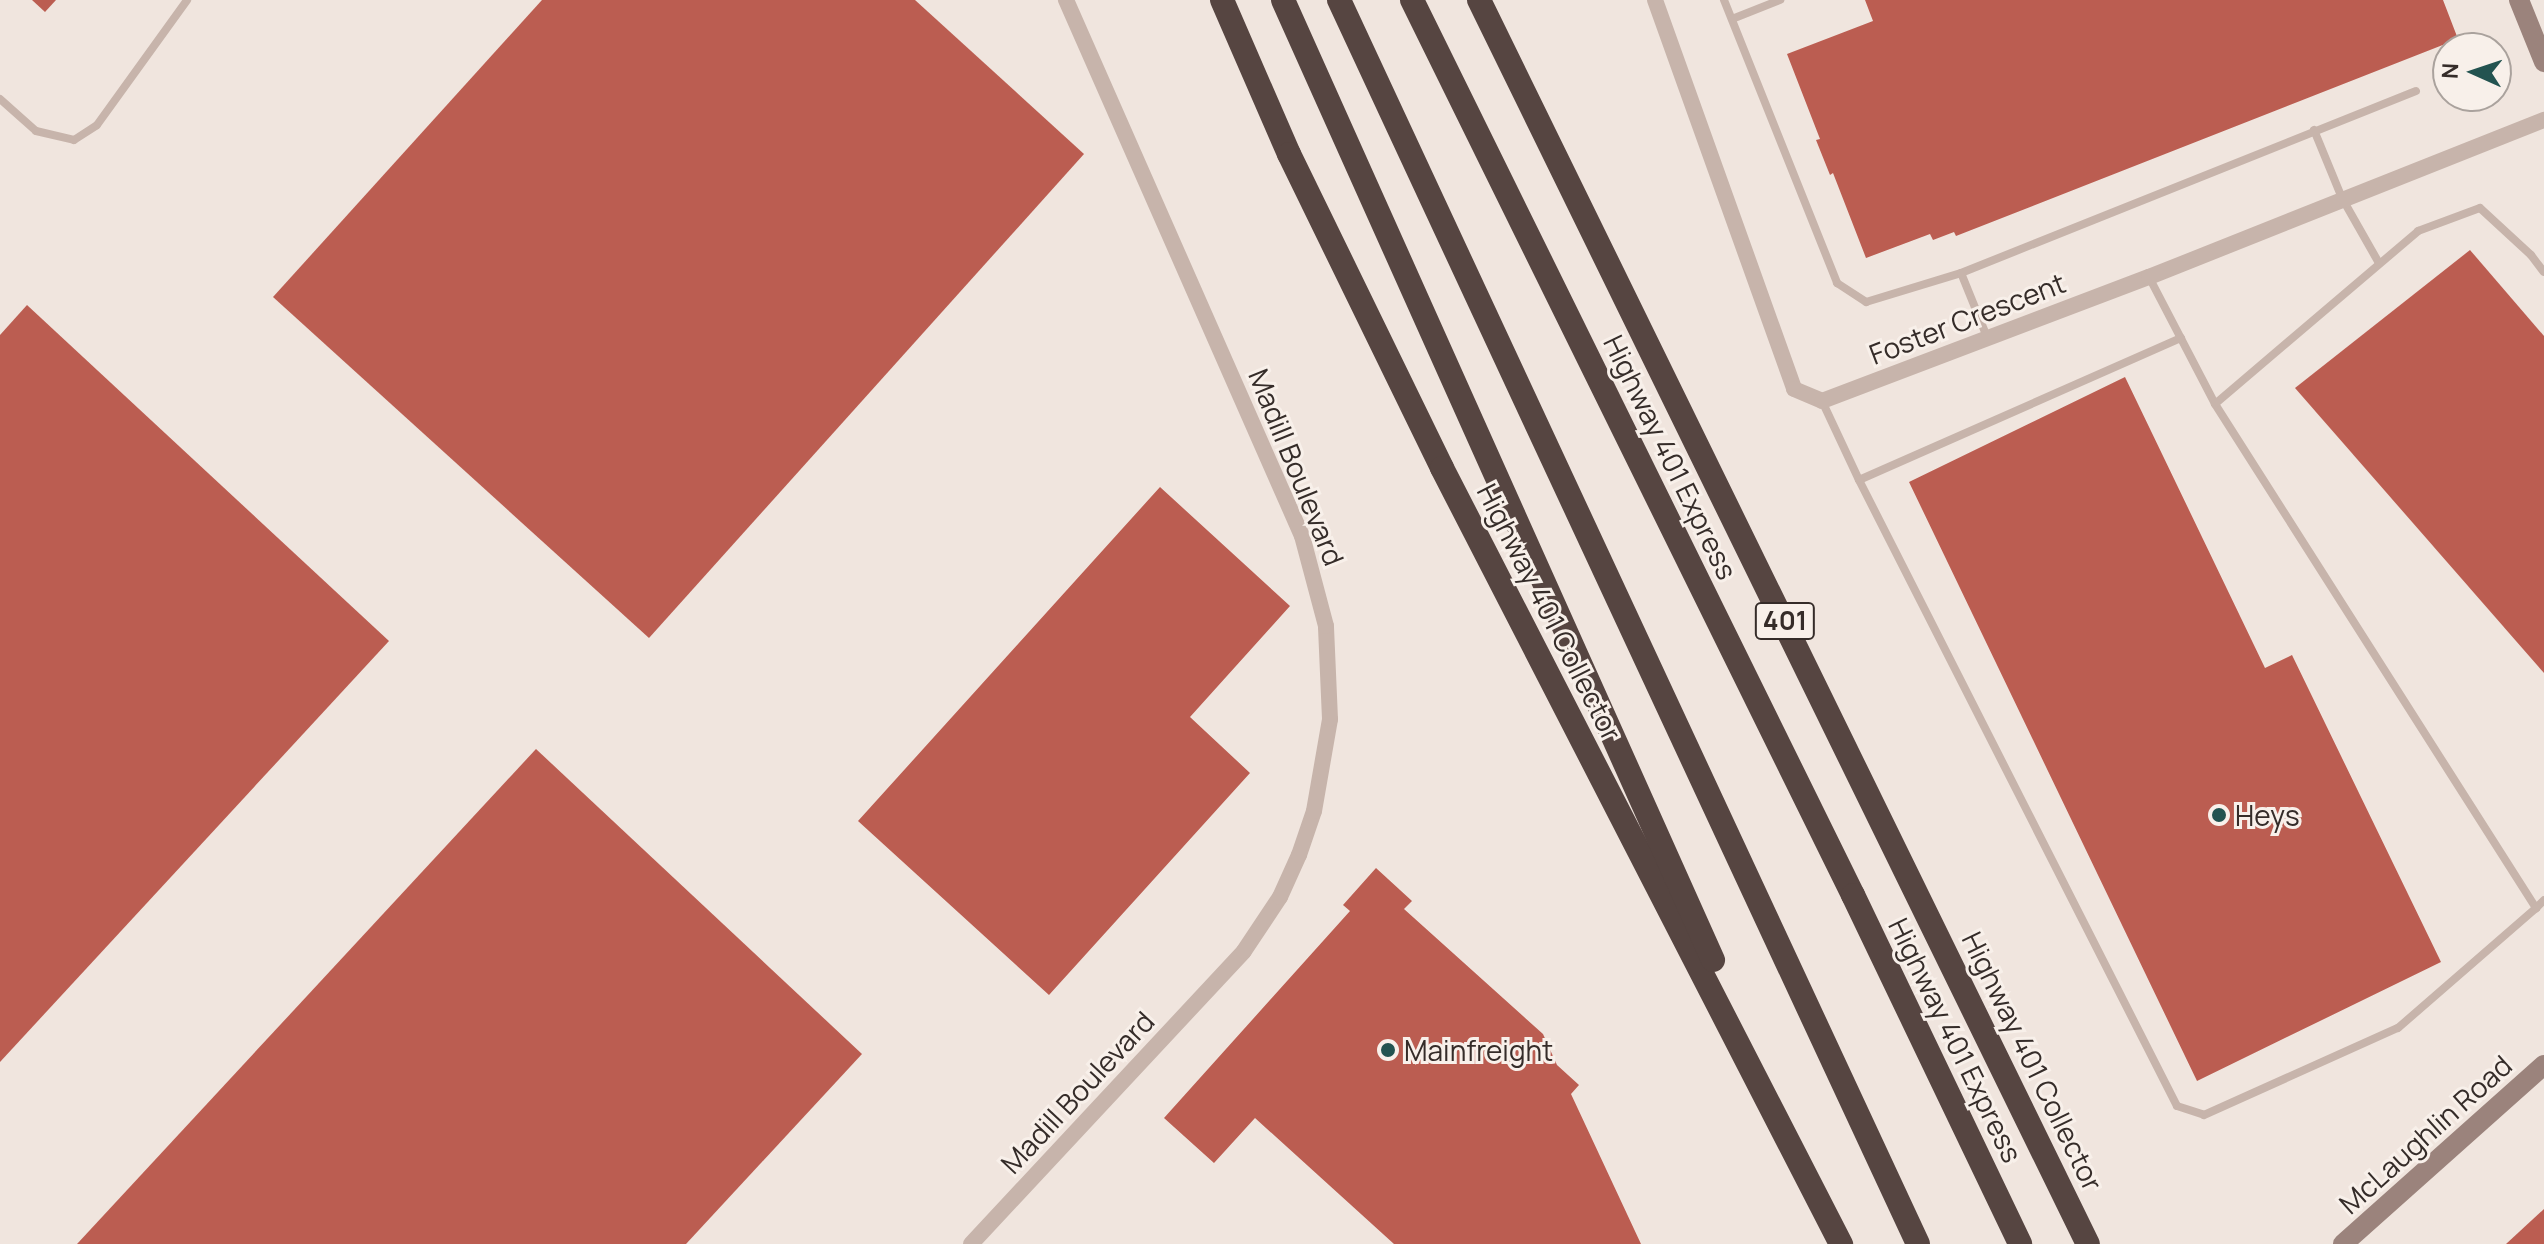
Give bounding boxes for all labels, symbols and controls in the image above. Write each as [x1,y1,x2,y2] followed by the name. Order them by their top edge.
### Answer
[2432,32,2512,112] north arrow
[2435,62,2465,80] text: N
[1864,265,2070,371] street label: Foster Crescent
[1597,329,1745,585] street label: Highway 401 Express
[1242,364,1352,570] street label: Madill Boulevard
[1471,478,1629,746] street label: Highway 401 Collector
[1753,599,1817,643] road number: 401
[2235,798,2300,832] place label: Heys
[2210,806,2228,824] marker: Heys
[1882,912,2030,1168] street label: Highway 401 Express
[1956,926,2110,1196] street label: Highway 401 Collector
[993,1004,1161,1180] street label: Madill Boulevard
[1404,1033,1553,1067] place label: Mainfreight
[1379,1041,1397,1059] marker: Mainfreight
[2332,1048,2518,1220] street label: McLaughlin Road

